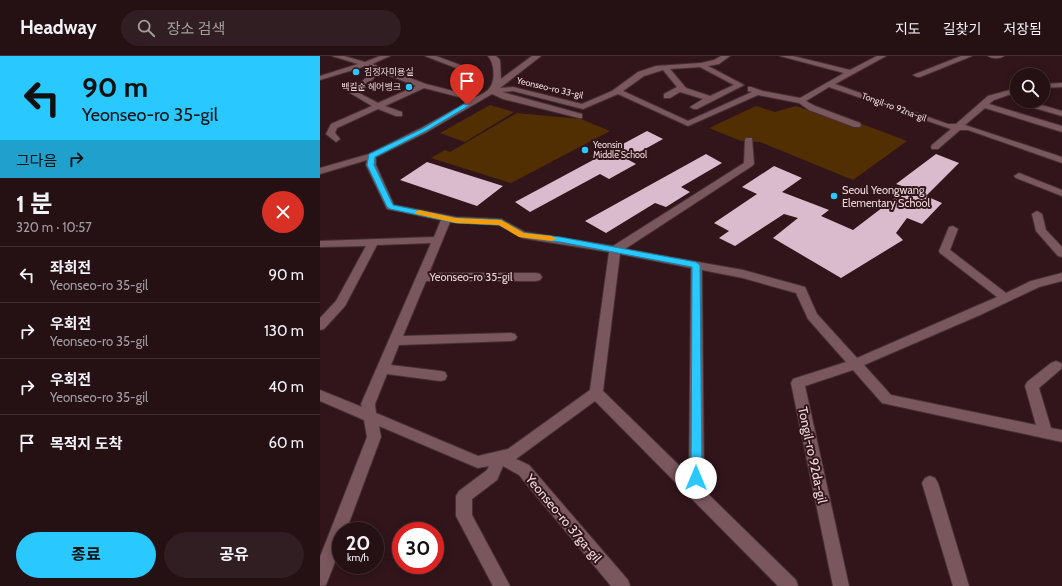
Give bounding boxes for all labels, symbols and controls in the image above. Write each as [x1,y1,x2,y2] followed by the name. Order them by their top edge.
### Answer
[121,10,401,46] search box
[20,16,97,39] text: Headway
[135,17,157,39] icon: search
[167,20,225,38] text: 장소 검색
[895,20,921,38] text: 지도
[943,20,981,38] text: 길찾기
[1003,20,1042,38] text: 저장됨
[450,64,484,105] pin
[364,66,414,77] place label: 김정자미용실
[351,67,361,77] marker: 김정자미용실
[1010,68,1050,108] map controls
[1010,68,1050,108] button: search
[82,70,148,104] text: 90 m
[456,70,478,92] icon: arrive
[16,72,68,124] icon: left
[515,74,585,101] street label: Yeonseo-ro 33-gil
[341,81,401,92] place label: 백길순 헤어뱅크
[404,82,414,92] marker: 백길순 헤어뱅크
[860,90,929,124] street label: Tongil-ro 92na-gil
[82,104,218,126] text: Yeonseo-ro 35-gil
[592,139,648,160] place label: Yeonsin Middle School
[580,145,590,155] marker: Yeonsin Middle School
[65,148,87,170] icon: right
[16,152,57,170] text: 그다음
[842,183,931,210] place label: Seoul Yeongwang Elementary School
[16,189,52,218] text: 1 분
[262,191,304,233] button: close
[829,191,839,201] marker: Seoul Yeongwang Elementary School
[16,219,92,235] text: 320 m · 10:57
[50,259,91,277] text: 좌회전
[16,264,38,286] icon: left
[268,266,304,284] text: 90 m
[428,270,513,284] street label: Yeonseo-ro 35-gil
[50,277,148,293] text: Yeonseo-ro 35-gil
[50,315,91,333] text: 우회전
[16,320,38,342] icon: right
[264,322,304,340] text: 130 m
[50,333,148,349] text: Yeonseo-ro 35-gil
[50,371,91,389] text: 우회전
[16,376,38,398] icon: right
[268,378,304,396] text: 40 m
[50,389,148,405] text: Yeonseo-ro 35-gil
[795,405,831,505] street label: Tongil-ro 92da-gil
[16,432,38,454] icon: arrive
[268,434,304,452] text: 60 m
[50,435,122,453] text: 목적지 도착
[675,457,717,499] position arrow
[522,470,605,565] street label: Yeonseo-ro 37ga-gil
[392,522,444,574] speed limit sign: 30
[346,531,370,555] text: 20
[16,532,156,578] button: 종료
[164,532,304,578] button: 공유
[347,551,369,564] text: km/h

